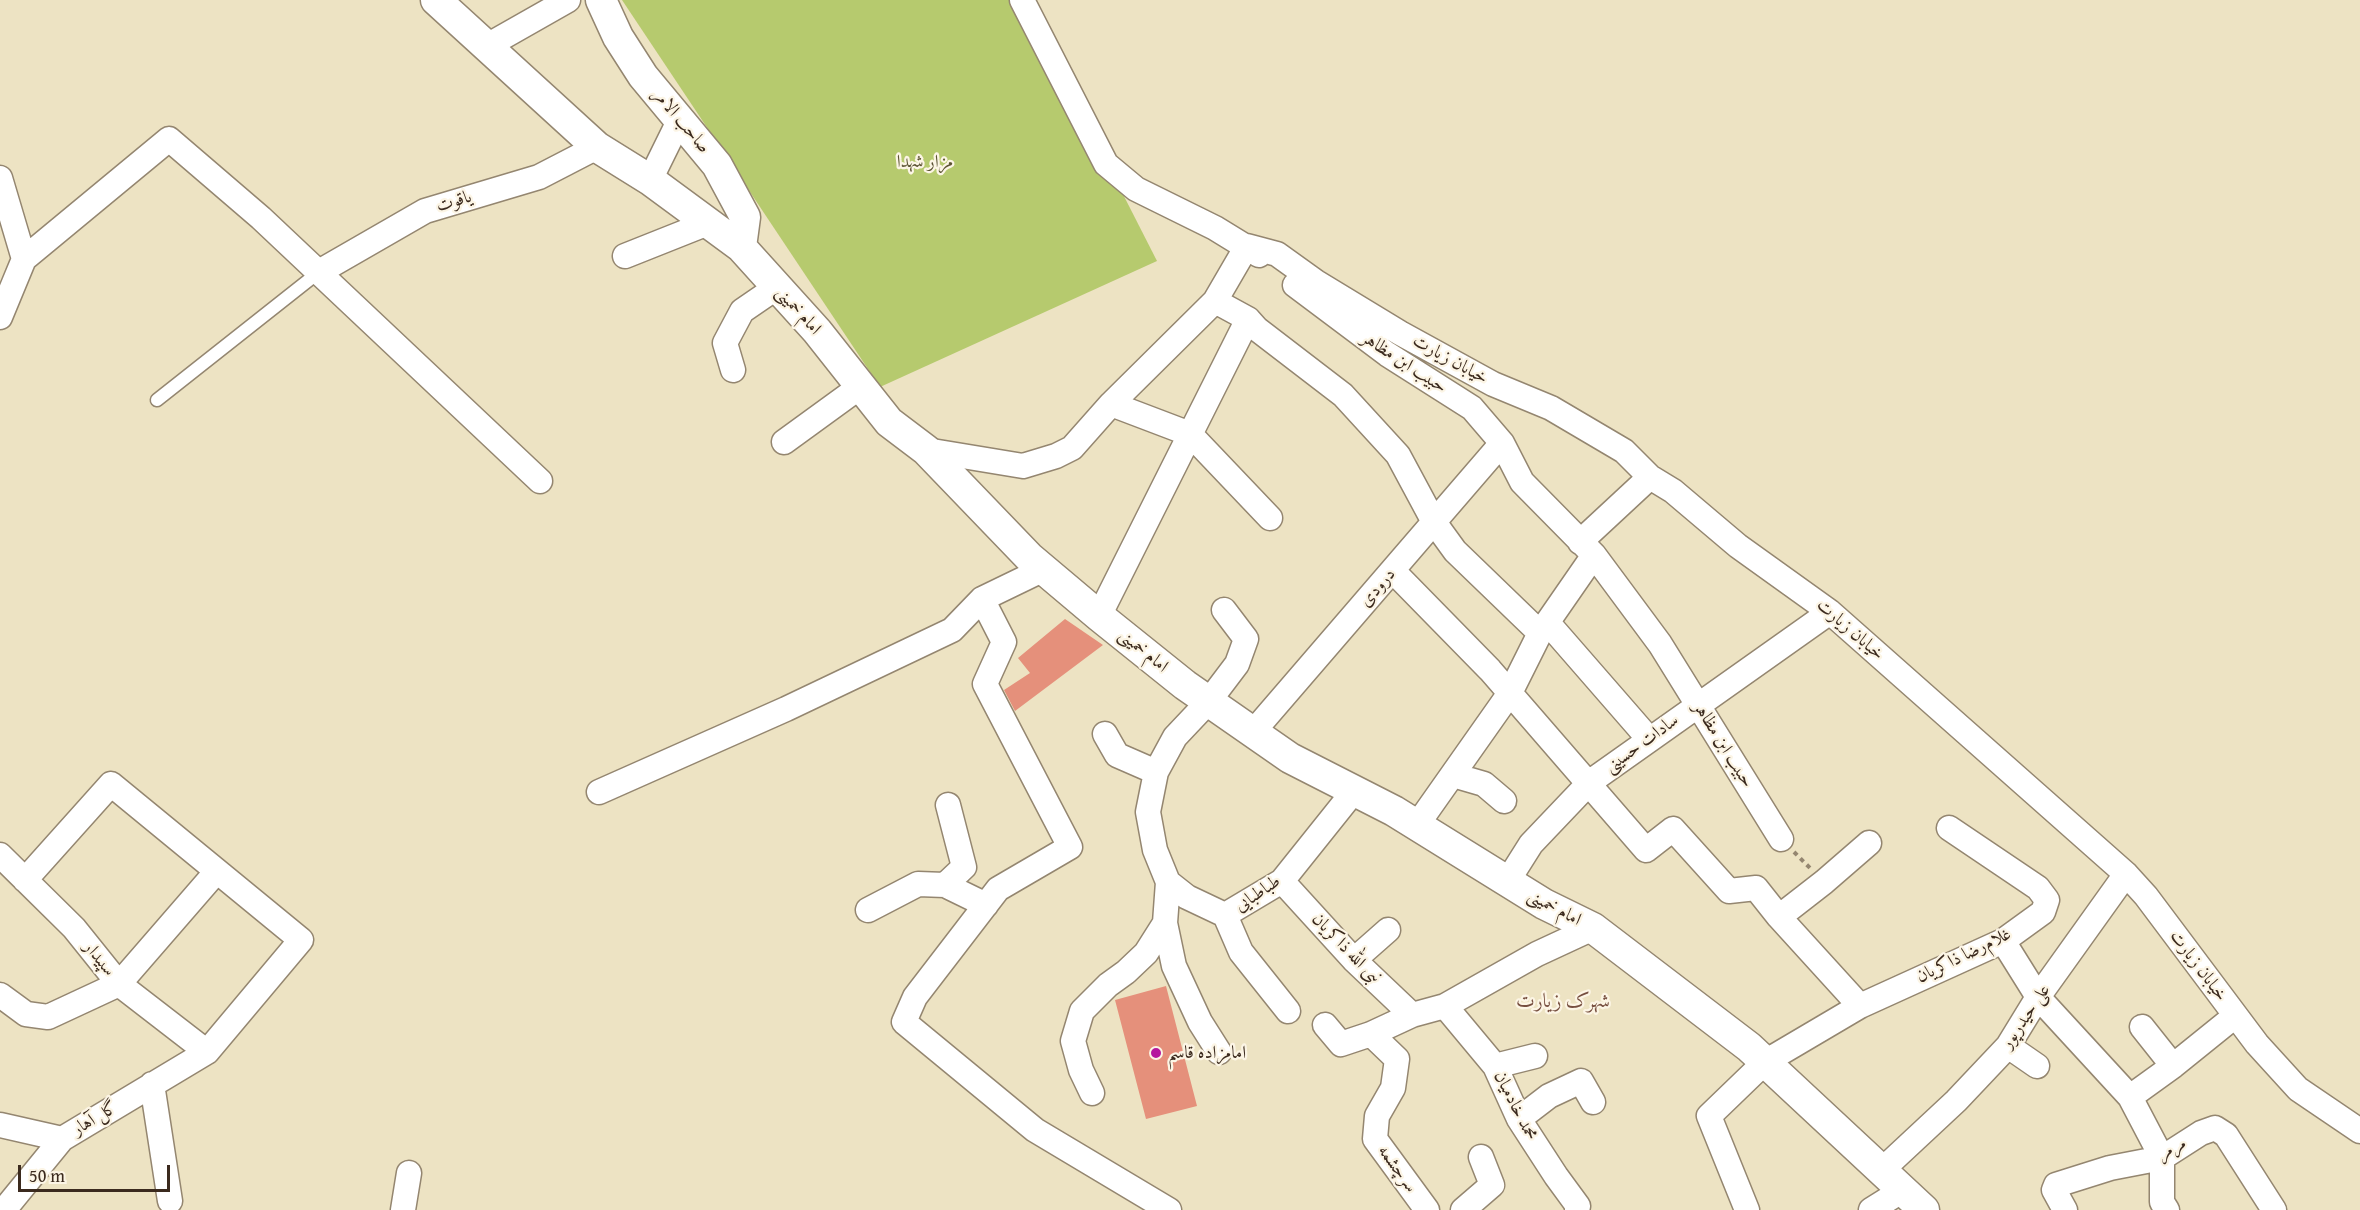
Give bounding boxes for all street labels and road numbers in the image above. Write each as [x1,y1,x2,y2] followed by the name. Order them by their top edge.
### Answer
[647,84,715,158] street label: صاحب الامر
[434,186,474,218] street label: یاقوت
[771,282,825,340] street label: امام خمینی
[1357,328,1451,398] street label: حبیب ابن مظاهر
[1409,330,1491,390] street label: خیابان زیارت
[1355,564,1401,612] street label: درودی
[1812,595,1888,665] street label: خیابان زیارت
[1114,624,1172,678] street label: امام خمینی
[1688,698,1758,792] street label: حبیب ابن مظاهر
[1601,710,1683,778] street label: سادات حسینی
[1231,871,1285,917] street label: طباطبایی
[1523,885,1585,931] street label: امام خمینی
[1307,909,1385,989] street label: نبی الله ذاکریان
[1913,924,2015,988] street label: غلام‌رضا ذاکریان
[2164,926,2232,1006] street label: خیابان زیارت
[78,937,120,981] street label: سپیدار
[1997,981,2055,1053] street label: علی حیدرپور
[1488,1068,1542,1144] street label: محمد خادمیان
[69,1097,121,1141] street label: گل آهار
[2154,1133,2190,1165] street label: مرمر
[1373,1141,1421,1197] street label: سرچشمه

